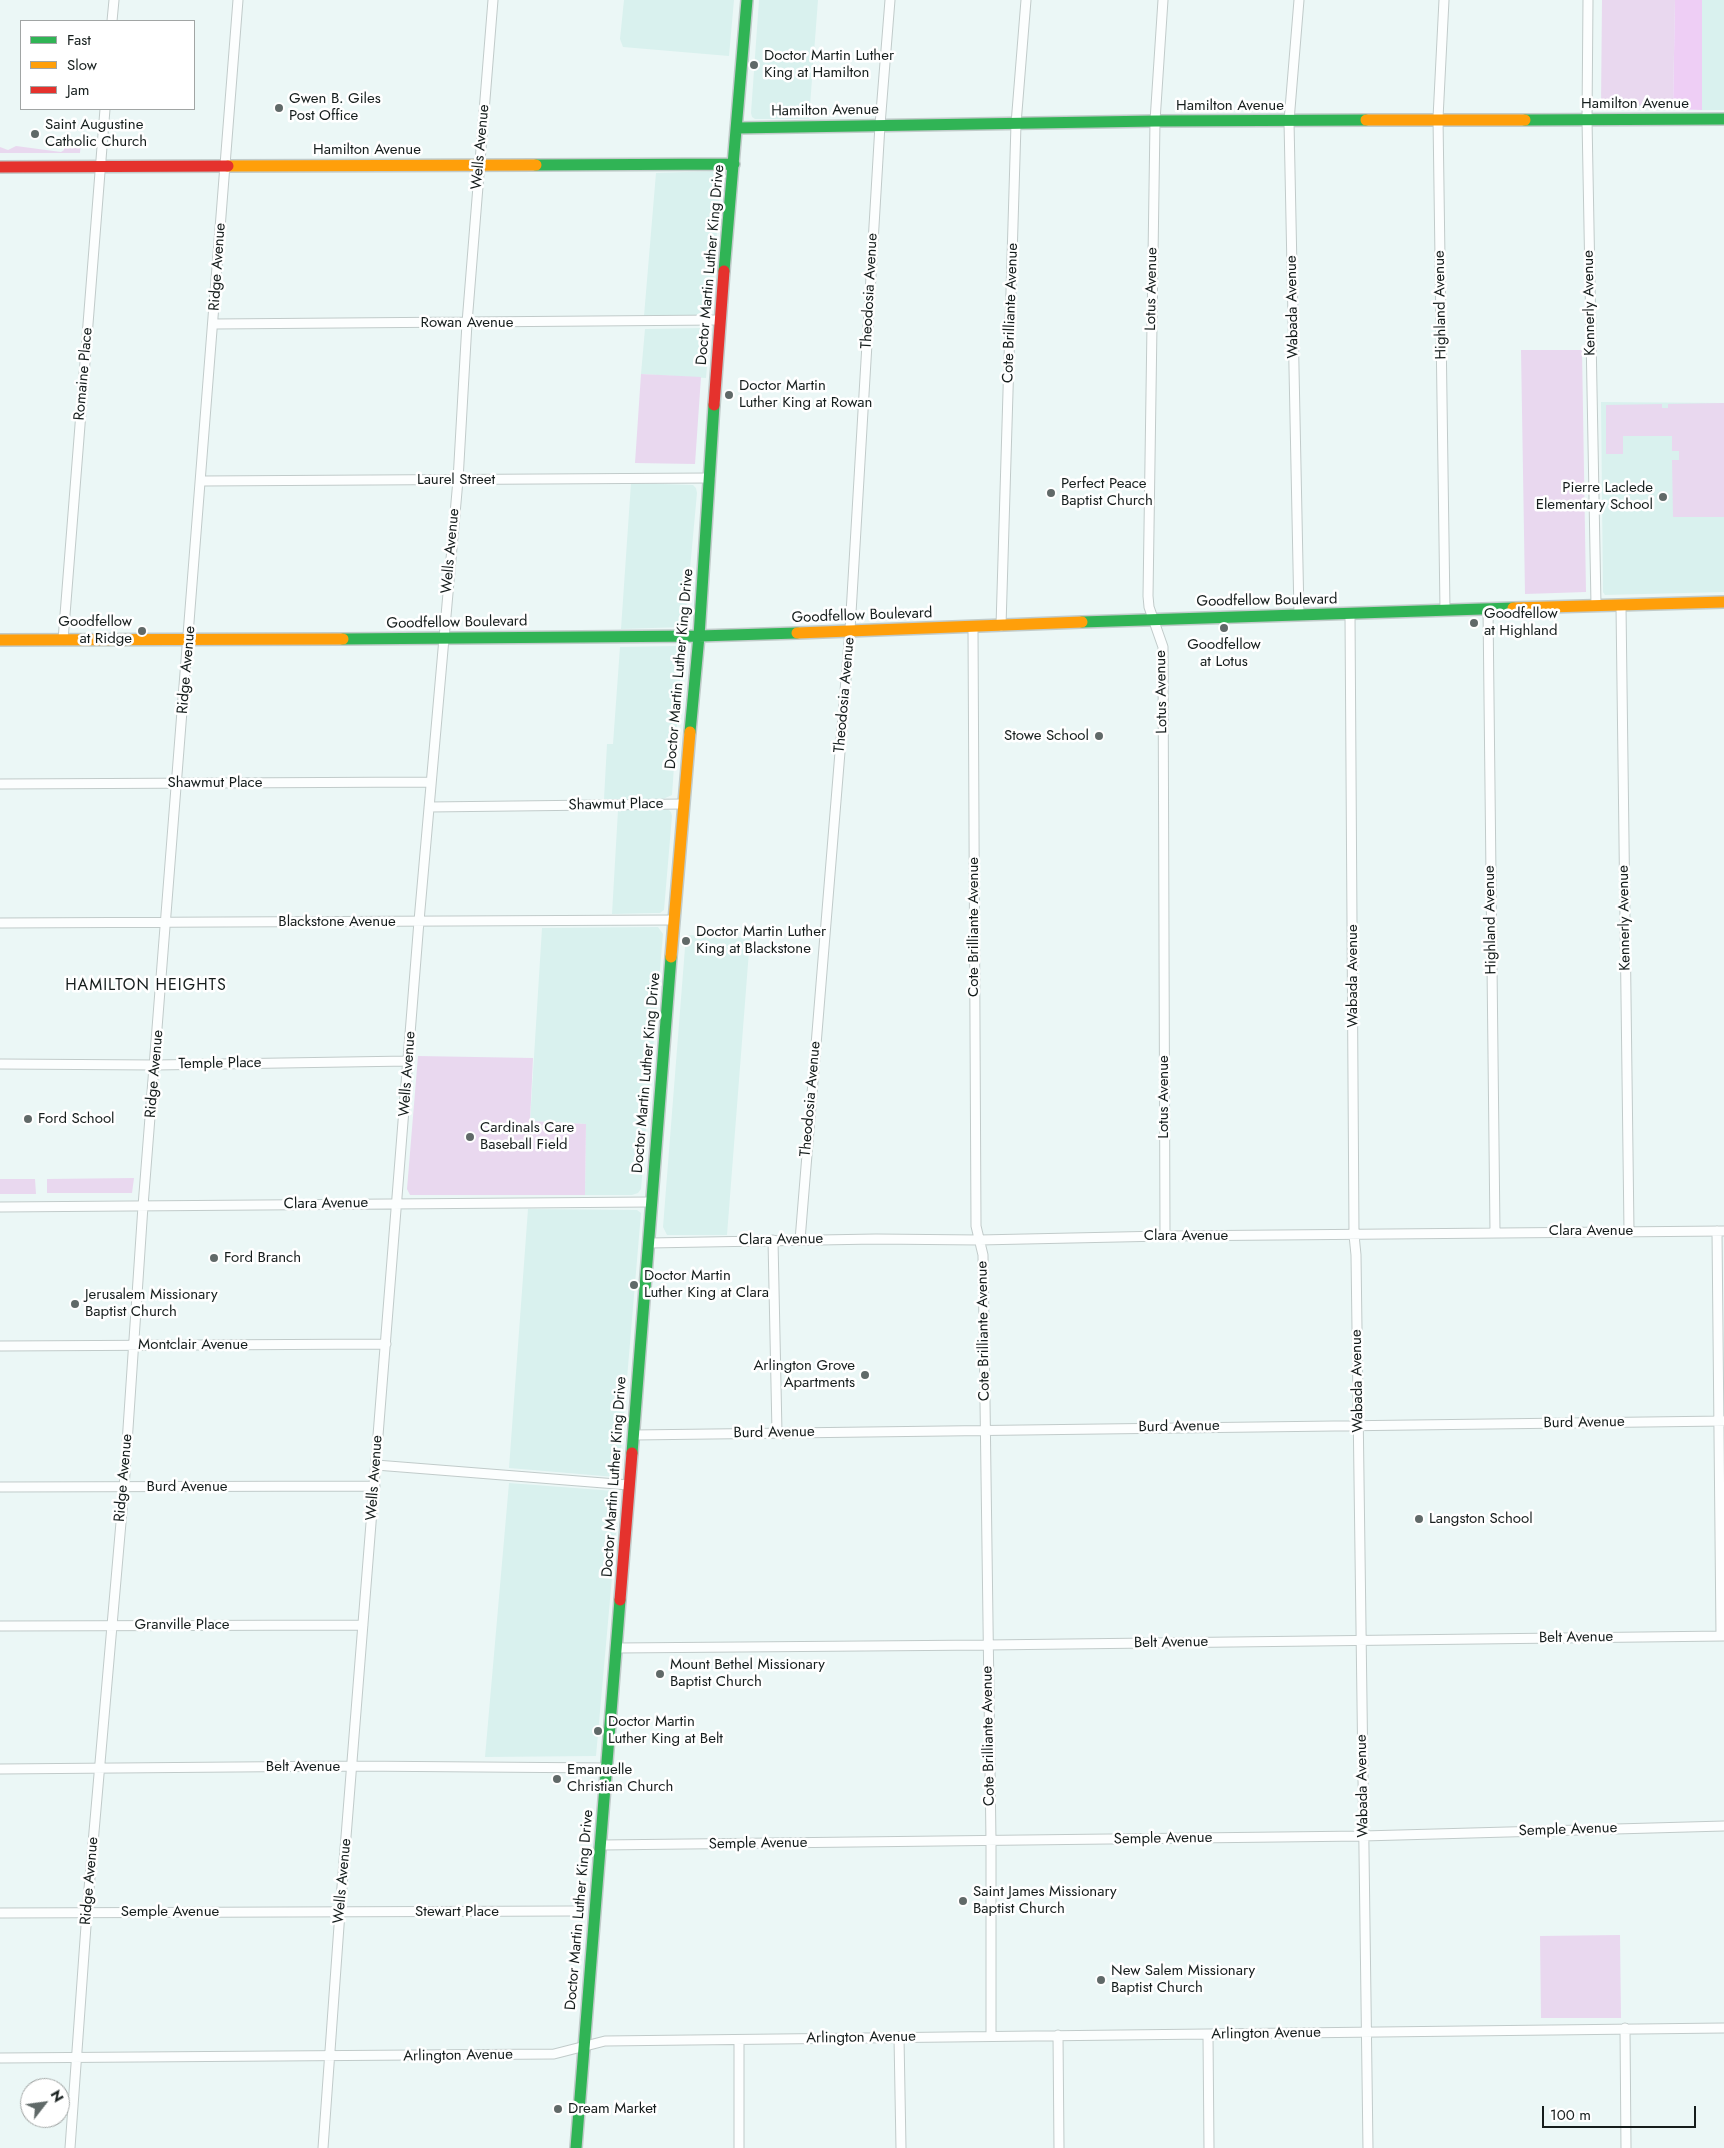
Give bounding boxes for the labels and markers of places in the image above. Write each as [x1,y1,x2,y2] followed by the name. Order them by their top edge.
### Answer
[764,47,894,82] place label: Doctor Martin Luther King at Hamilton
[748,59,760,71] marker: Doctor Martin Luther King at Hamilton
[289,90,381,125] place label: Gwen B. Giles Post Office
[273,102,285,114] marker: Gwen B. Giles Post Office
[45,116,147,151] place label: Saint Augustine Catholic Church
[29,128,41,140] marker: Saint Augustine Catholic Church
[739,377,872,412] place label: Doctor Martin Luther King at Rowan
[723,389,735,401] marker: Doctor Martin Luther King at Rowan
[1061,475,1153,510] place label: Perfect Peace Baptist Church
[1536,479,1653,514] place label: Pierre Laclede Elementary School
[1045,487,1057,499] marker: Perfect Peace Baptist Church
[1657,491,1669,503] marker: Pierre Laclede Elementary School
[1484,605,1558,640] place label: Goodfellow at Highland
[58,613,132,648] place label: Goodfellow at Ridge
[1468,617,1480,629] marker: Goodfellow at Highland
[1218,622,1230,634] marker: Goodfellow at Lotus
[136,625,148,637] marker: Goodfellow at Ridge
[1187,636,1261,671] place label: Goodfellow at Lotus
[1004,727,1089,745] place label: Stowe School
[1093,730,1105,742] marker: Stowe School
[696,923,826,958] place label: Doctor Martin Luther King at Blackstone
[680,935,692,947] marker: Doctor Martin Luther King at Blackstone
[38,1110,115,1128] place label: Ford School
[22,1113,34,1125] marker: Ford School
[480,1119,574,1154] place label: Cardinals Care Baseball Field
[464,1131,476,1143] marker: Cardinals Care Baseball Field
[224,1249,301,1267] place label: Ford Branch
[208,1252,220,1264] marker: Ford Branch
[644,1267,769,1302] place label: Doctor Martin Luther King at Clara
[628,1279,640,1291] marker: Doctor Martin Luther King at Clara
[85,1286,217,1321] place label: Jerusalem Missionary Baptist Church
[69,1298,81,1310] marker: Jerusalem Missionary Baptist Church
[753,1357,855,1392] place label: Arlington Grove Apartments
[859,1369,871,1381] marker: Arlington Grove Apartments
[1429,1510,1533,1528] place label: Langston School
[1413,1513,1425,1525] marker: Langston School
[670,1656,825,1691] place label: Mount Bethel Missionary Baptist Church
[654,1668,666,1680] marker: Mount Bethel Missionary Baptist Church
[608,1713,723,1748] place label: Doctor Martin Luther King at Belt
[592,1725,604,1737] marker: Doctor Martin Luther King at Belt
[567,1761,673,1796] place label: Emanuelle Christian Church
[551,1773,563,1785] marker: Emanuelle Christian Church
[973,1883,1117,1918] place label: Saint James Missionary Baptist Church
[957,1895,969,1907] marker: Saint James Missionary Baptist Church
[1111,1962,1255,1997] place label: New Salem Missionary Baptist Church
[1095,1974,1107,1986] marker: New Salem Missionary Baptist Church
[568,2100,656,2118] place label: Dream Market
[552,2103,564,2115] marker: Dream Market

